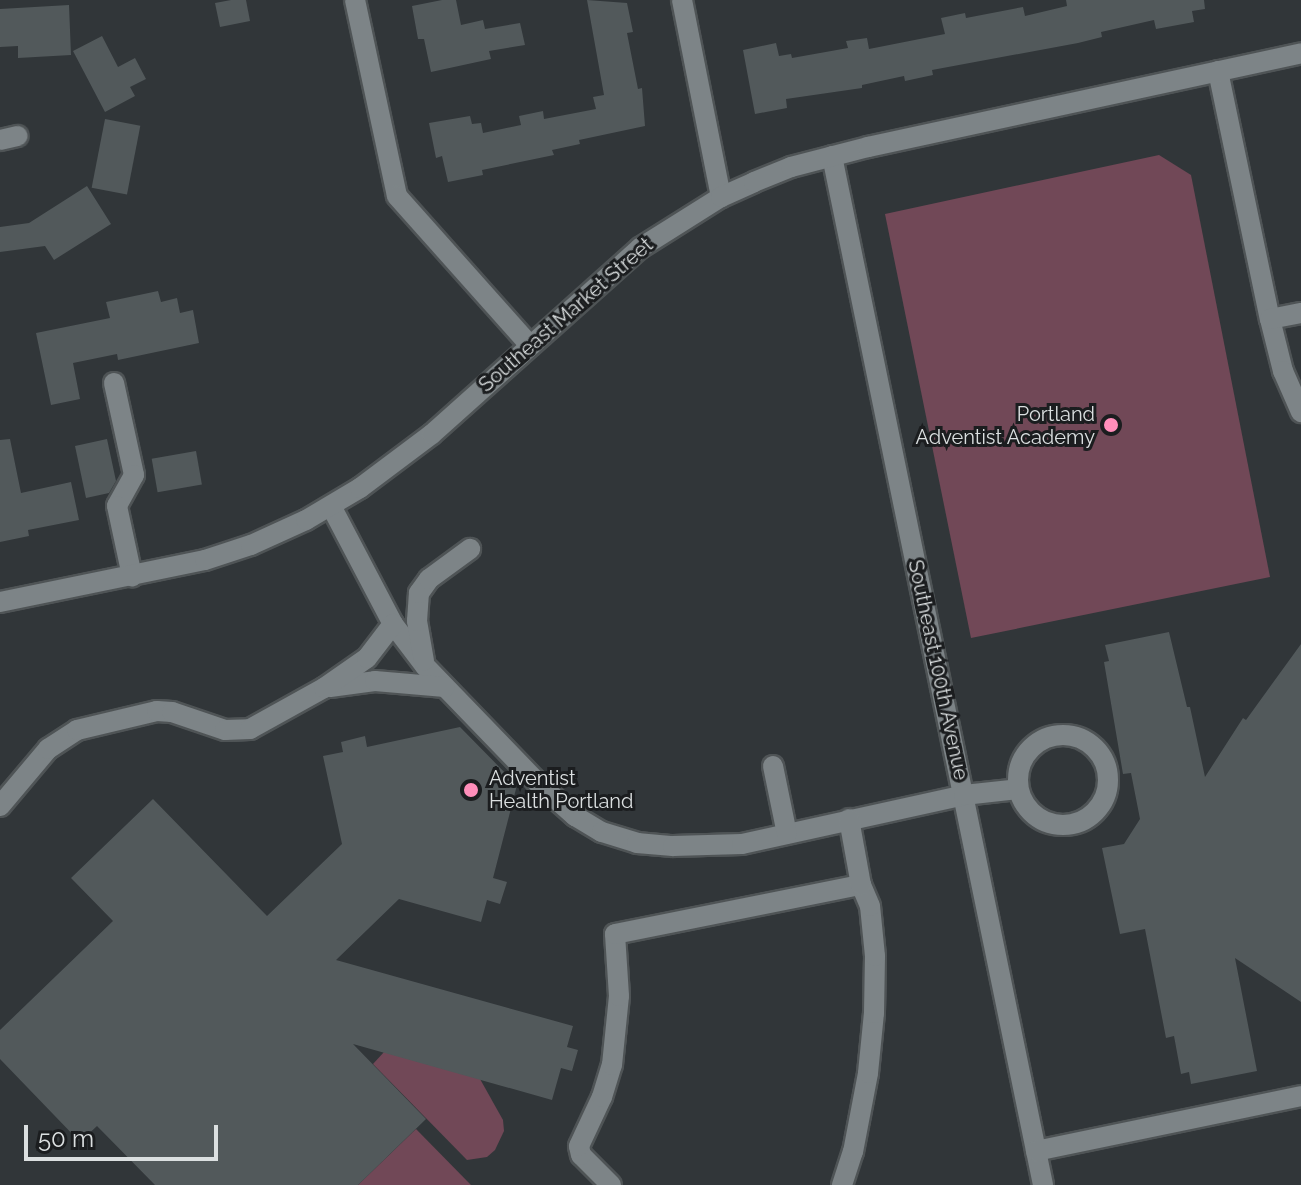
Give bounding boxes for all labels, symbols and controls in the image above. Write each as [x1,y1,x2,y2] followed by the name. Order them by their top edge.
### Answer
[474,233,658,397] street label: Southeast Market Street
[915,402,1095,449] place label: Portland Adventist Academy
[1102,416,1120,434] marker: Portland Adventist Academy
[903,557,973,783] street label: Southeast 100th Avenue
[489,766,633,813] place label: Adventist Health Portland
[460,779,482,801] marker: Adventist Health Portland
[28,1109,222,1159] scale bar
[38,1124,94,1153] text: 50 m

